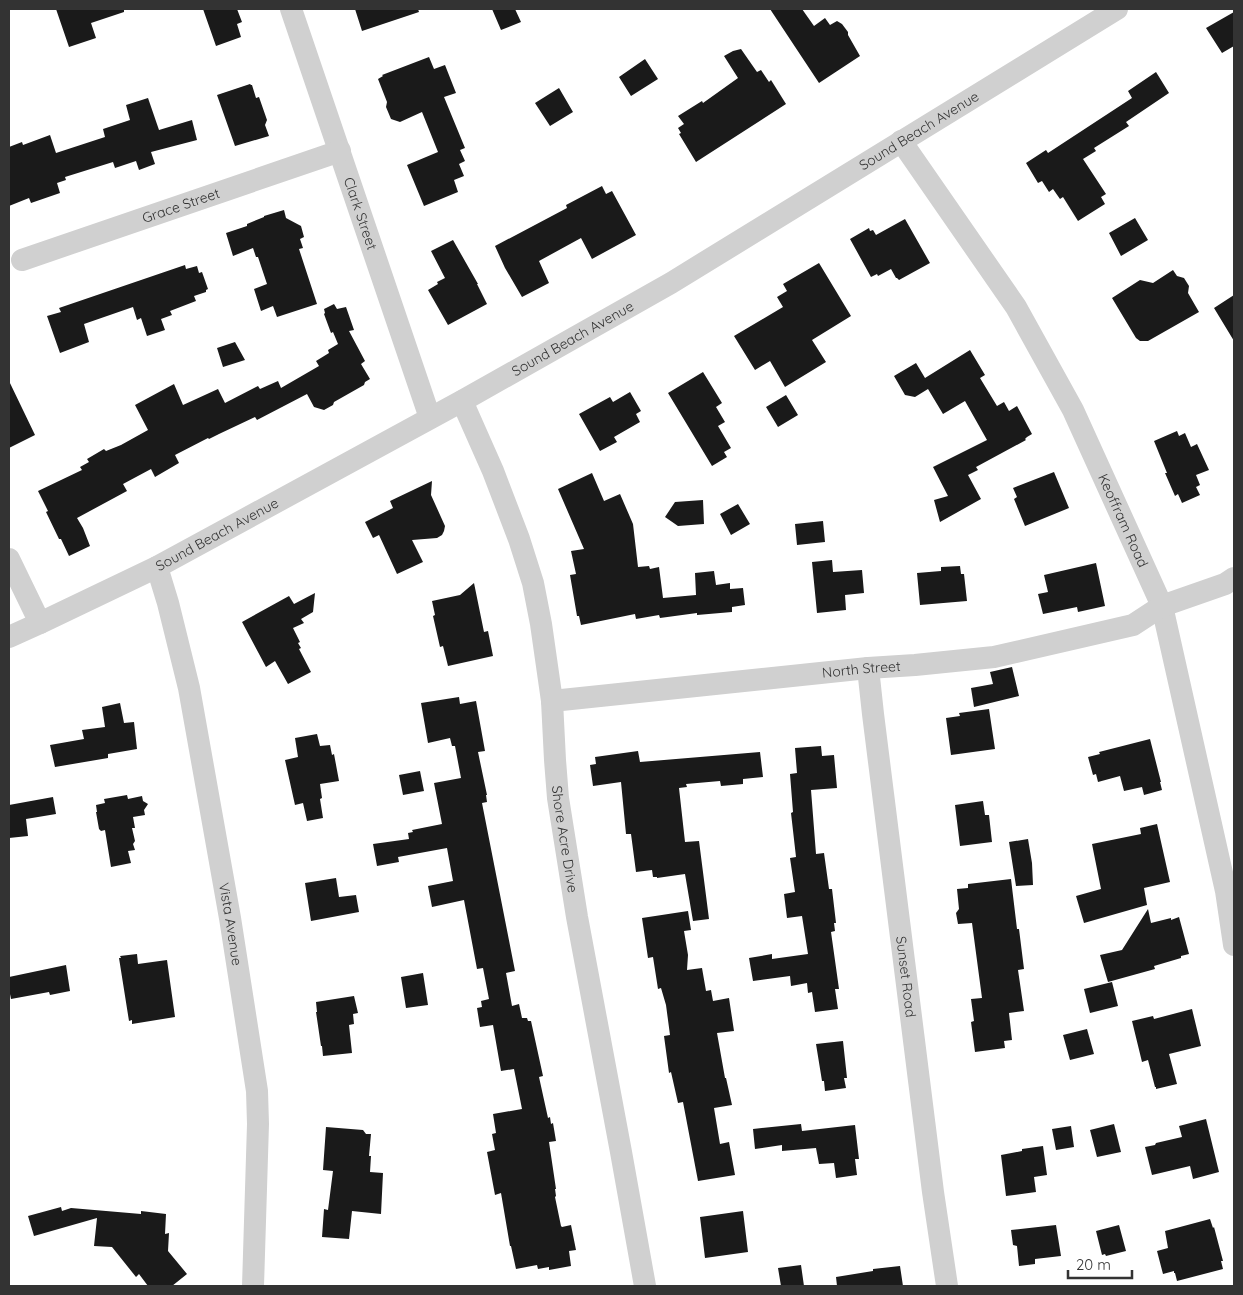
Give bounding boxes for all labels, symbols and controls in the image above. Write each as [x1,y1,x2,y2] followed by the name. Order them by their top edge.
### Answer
[856,87,982,174] street label: Sound Beach Avenue
[340,175,381,253] street label: Clark Street
[140,184,222,227] street label: Grace Street
[508,297,637,380] street label: Sound Beach Avenue
[1094,471,1152,570] street label: Keoffram Road
[152,494,282,575] street label: Sound Beach Avenue
[821,657,901,682] street label: North Street
[548,785,582,894] street label: Shore Acre Drive
[215,881,246,967] street label: Vista Avenue
[892,935,920,1018] street label: Sunset Road
[1068,1248,1132,1280] scale bar
[1076,1255,1111,1274] text: 20 m

